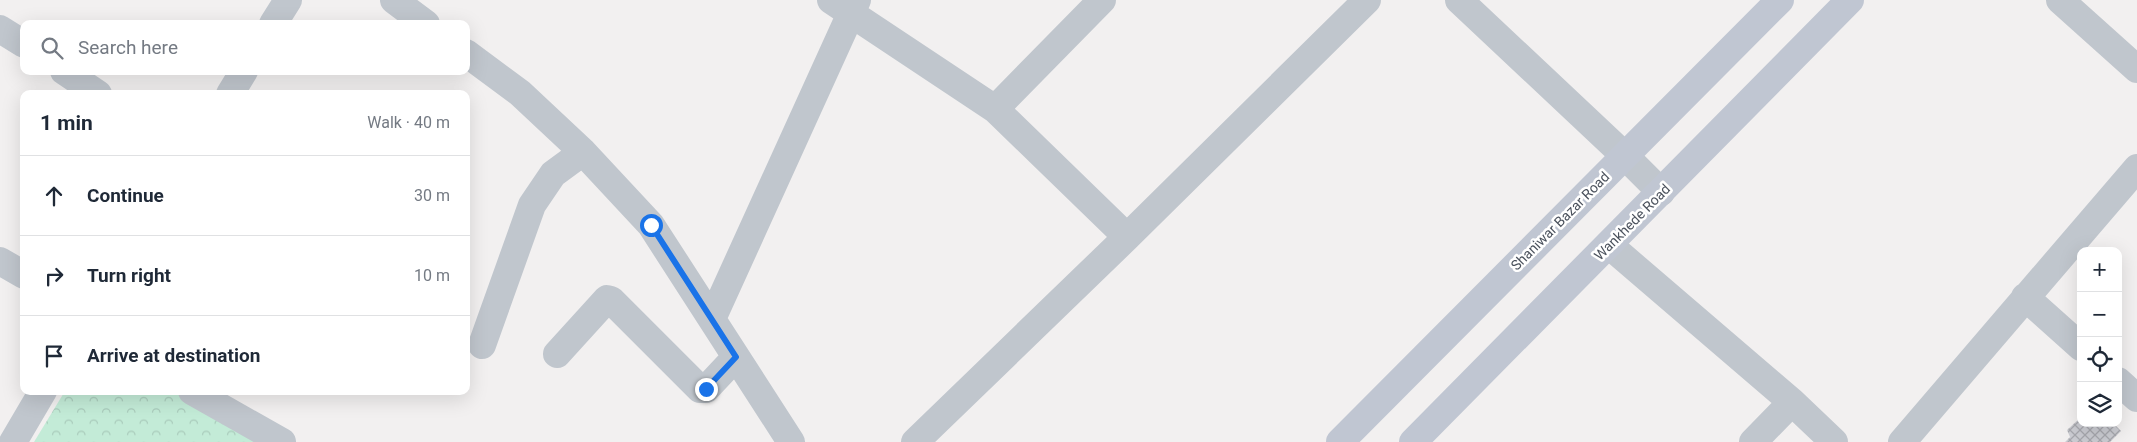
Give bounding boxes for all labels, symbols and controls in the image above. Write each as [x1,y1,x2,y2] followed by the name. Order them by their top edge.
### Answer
[20,20,470,75] search box
[38,34,66,62] icon: search
[78,36,178,59] text: Search here
[40,111,93,135] text: 1 min
[367,113,450,132] text: Walk · 40 m
[1508,169,1612,273] street label: Shaniwar Bazar Road
[1591,181,1673,263] street label: Wankhede Road
[40,182,68,210] icon: ahead
[87,184,164,207] text: Continue
[414,186,450,205] text: 30 m
[640,214,663,237] route start
[2077,247,2122,427] map controls
[2077,247,2122,292] button: +
[40,262,68,290] icon: right
[87,264,171,287] text: Turn right
[414,266,450,285] text: 10 m
[2077,292,2122,337] button: −
[2077,337,2122,382] button: locate
[40,342,68,370] icon: arrive
[87,344,260,367] text: Arrive at destination
[695,378,718,401] route end
[2077,382,2122,427] button: layers

